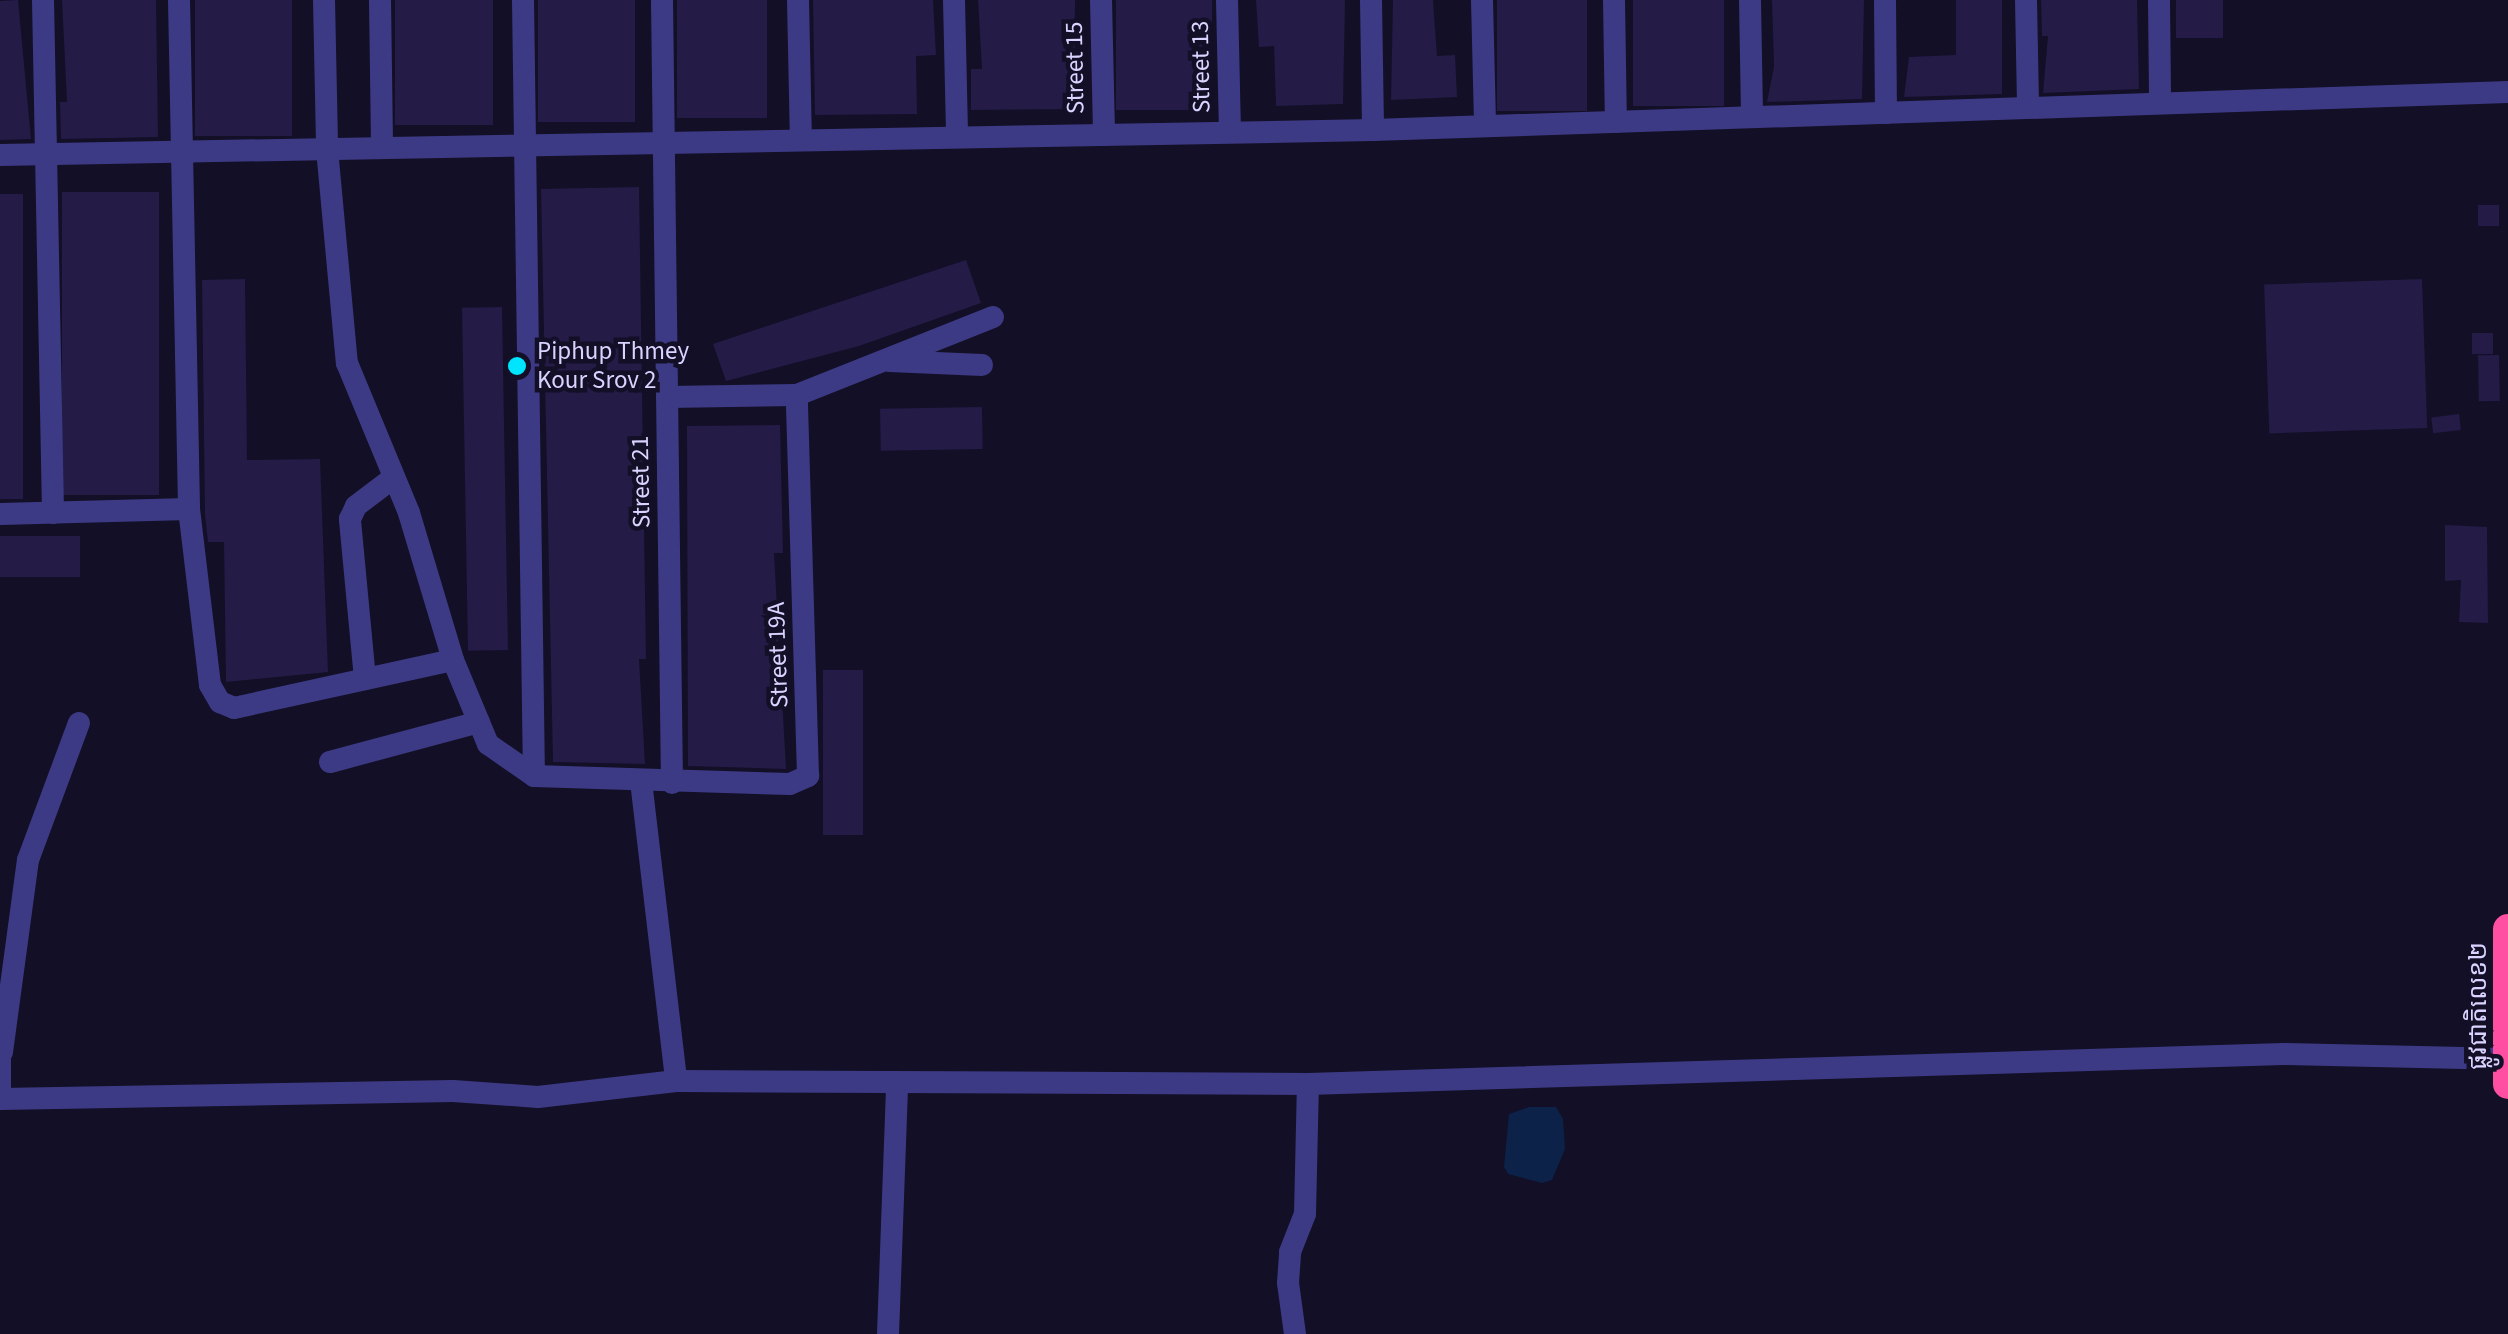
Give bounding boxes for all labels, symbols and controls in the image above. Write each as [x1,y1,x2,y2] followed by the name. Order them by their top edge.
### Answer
[1185,21,1217,113] street label: Street 13
[1059,22,1091,114] street label: Street 15
[537,337,689,396] place label: Piphup Thmey Kour Srov 2
[506,355,528,377] marker: Piphup Thmey Kour Srov 2
[625,436,657,528] street label: Street 21
[761,601,795,709] street label: Street 19A
[2463,942,2493,1070] street label: ផ្លូវជាតិលេខ២

